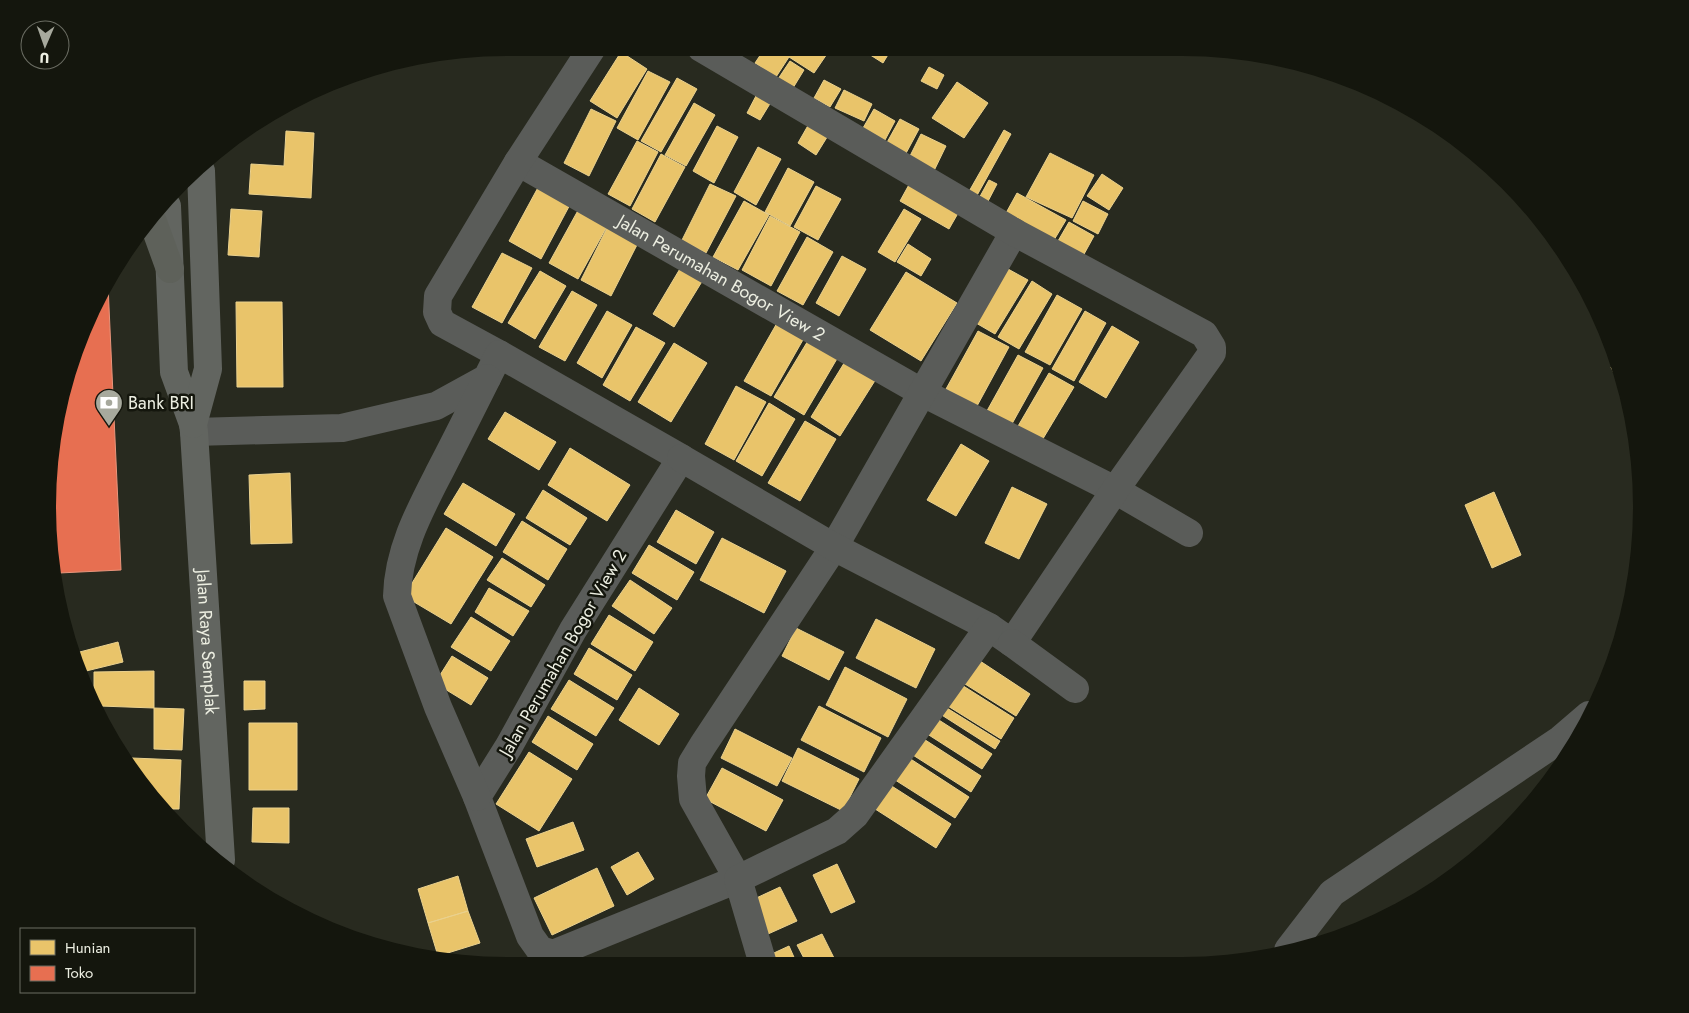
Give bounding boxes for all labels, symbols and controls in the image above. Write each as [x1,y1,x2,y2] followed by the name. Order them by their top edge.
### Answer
[20,20,70,70] north arrow
[39,48,50,68] text: U
[611,207,830,348] street label: Jalan Perumahan Bogor View 2
[94,388,124,427] bank icon: Bank BRI
[128,390,194,416] place label: Bank BRI
[492,545,633,763] street label: Jalan Perumahan Bogor View 2
[190,567,225,716] street label: Jalan Raya Semplak
[20,928,195,993] legend
[65,937,110,959] text: Hunian
[65,962,93,984] text: Toko

